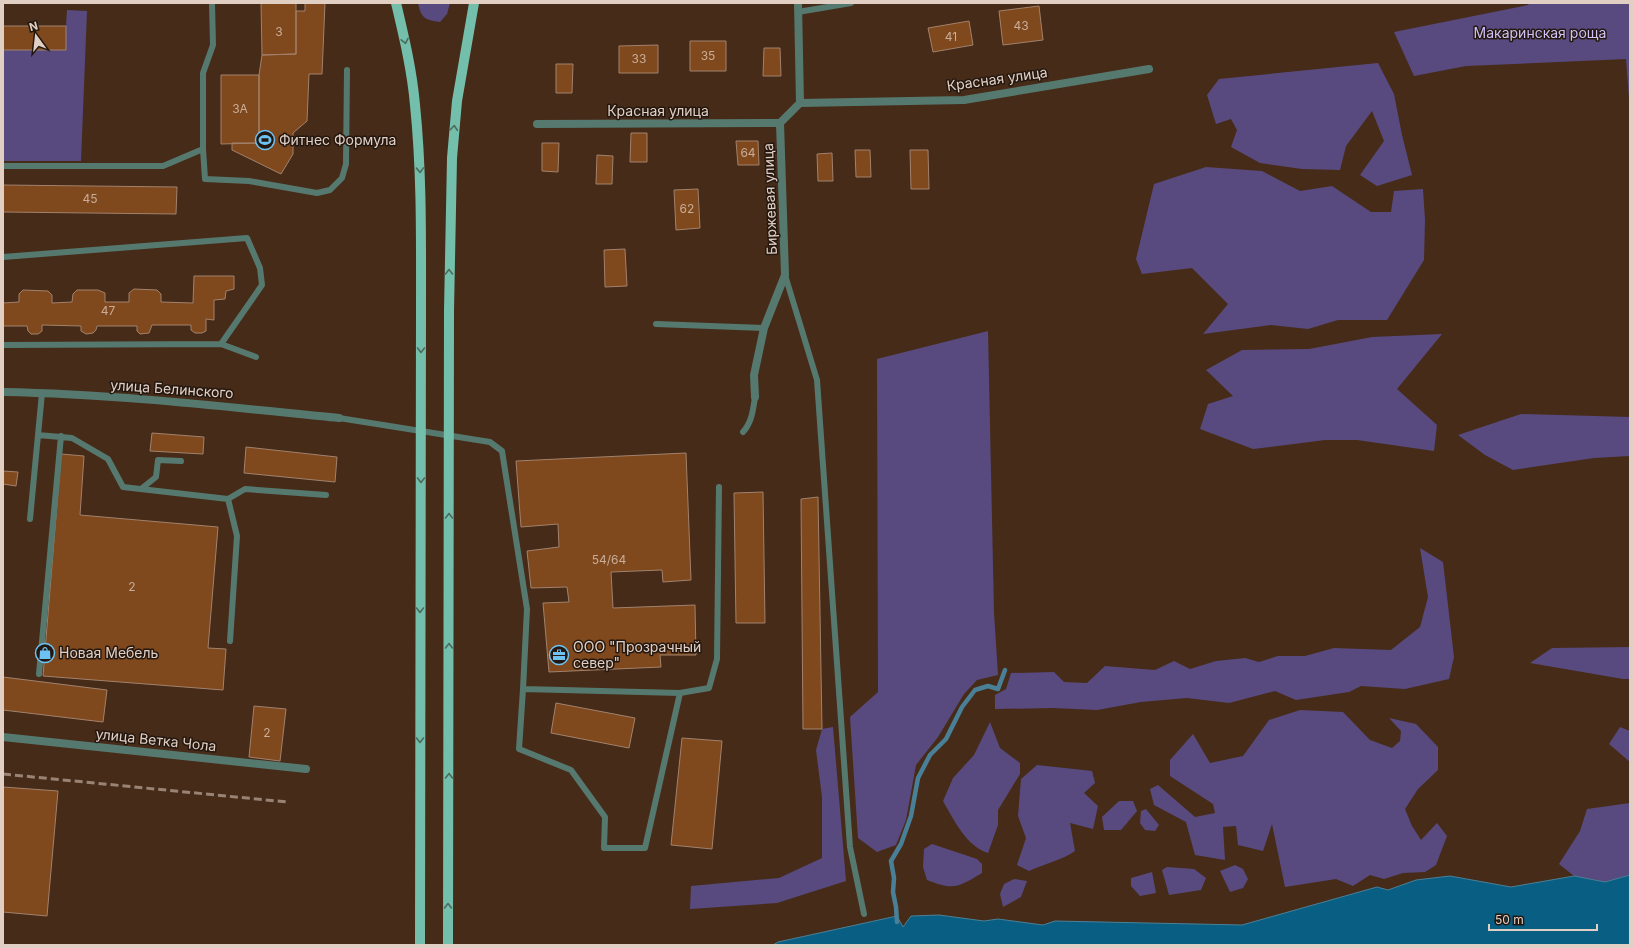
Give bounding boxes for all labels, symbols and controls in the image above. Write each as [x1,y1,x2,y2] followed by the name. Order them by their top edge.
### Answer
[16,16,56,56] north arrow
[28,18,39,34] text: N
[1013,18,1029,33] house number: 43
[275,24,283,39] house number: 3
[1474,24,1606,41] park label: Макаринская роща
[945,29,957,44] house number: 41
[400,38,408,44] one-way arrow
[701,48,715,63] house number: 35
[632,51,646,66] house number: 33
[945,63,1048,94] street label: Красная улица
[232,101,248,116] house number: 3А
[607,102,709,119] street label: Красная улица
[450,125,459,132] one-way arrow
[254,129,276,151] sports icon: Фитнес Формула
[279,131,396,148] place label: Фитнес Формула
[759,143,780,255] street label: Биржевая улица
[740,145,756,160] house number: 64
[416,167,424,173] one-way arrow
[82,191,98,206] house number: 45
[680,201,694,216] house number: 62
[445,269,453,275] one-way arrow
[101,303,115,318] house number: 47
[417,347,425,353] one-way arrow
[110,376,234,401] street label: улица Белинского
[417,477,425,483] one-way arrow
[445,513,453,519] one-way arrow
[592,552,627,567] house number: 54/64
[128,579,136,594] house number: 2
[416,607,424,613] one-way arrow
[573,638,701,671] place label: ООО "Прозрачный север"
[34,642,56,664] shop icon: Новая Мебель
[445,643,453,649] one-way arrow
[59,644,159,661] place label: Новая Мебель
[548,644,570,666] office icon: ООО "Прозрачный север"
[95,725,217,754] street label: улица Ветка Чола
[263,725,271,740] house number: 2
[416,737,424,743] one-way arrow
[445,773,453,779] one-way arrow
[444,903,452,909] one-way arrow
[1489,906,1597,932] scale bar
[1495,912,1524,927] text: 50 m

